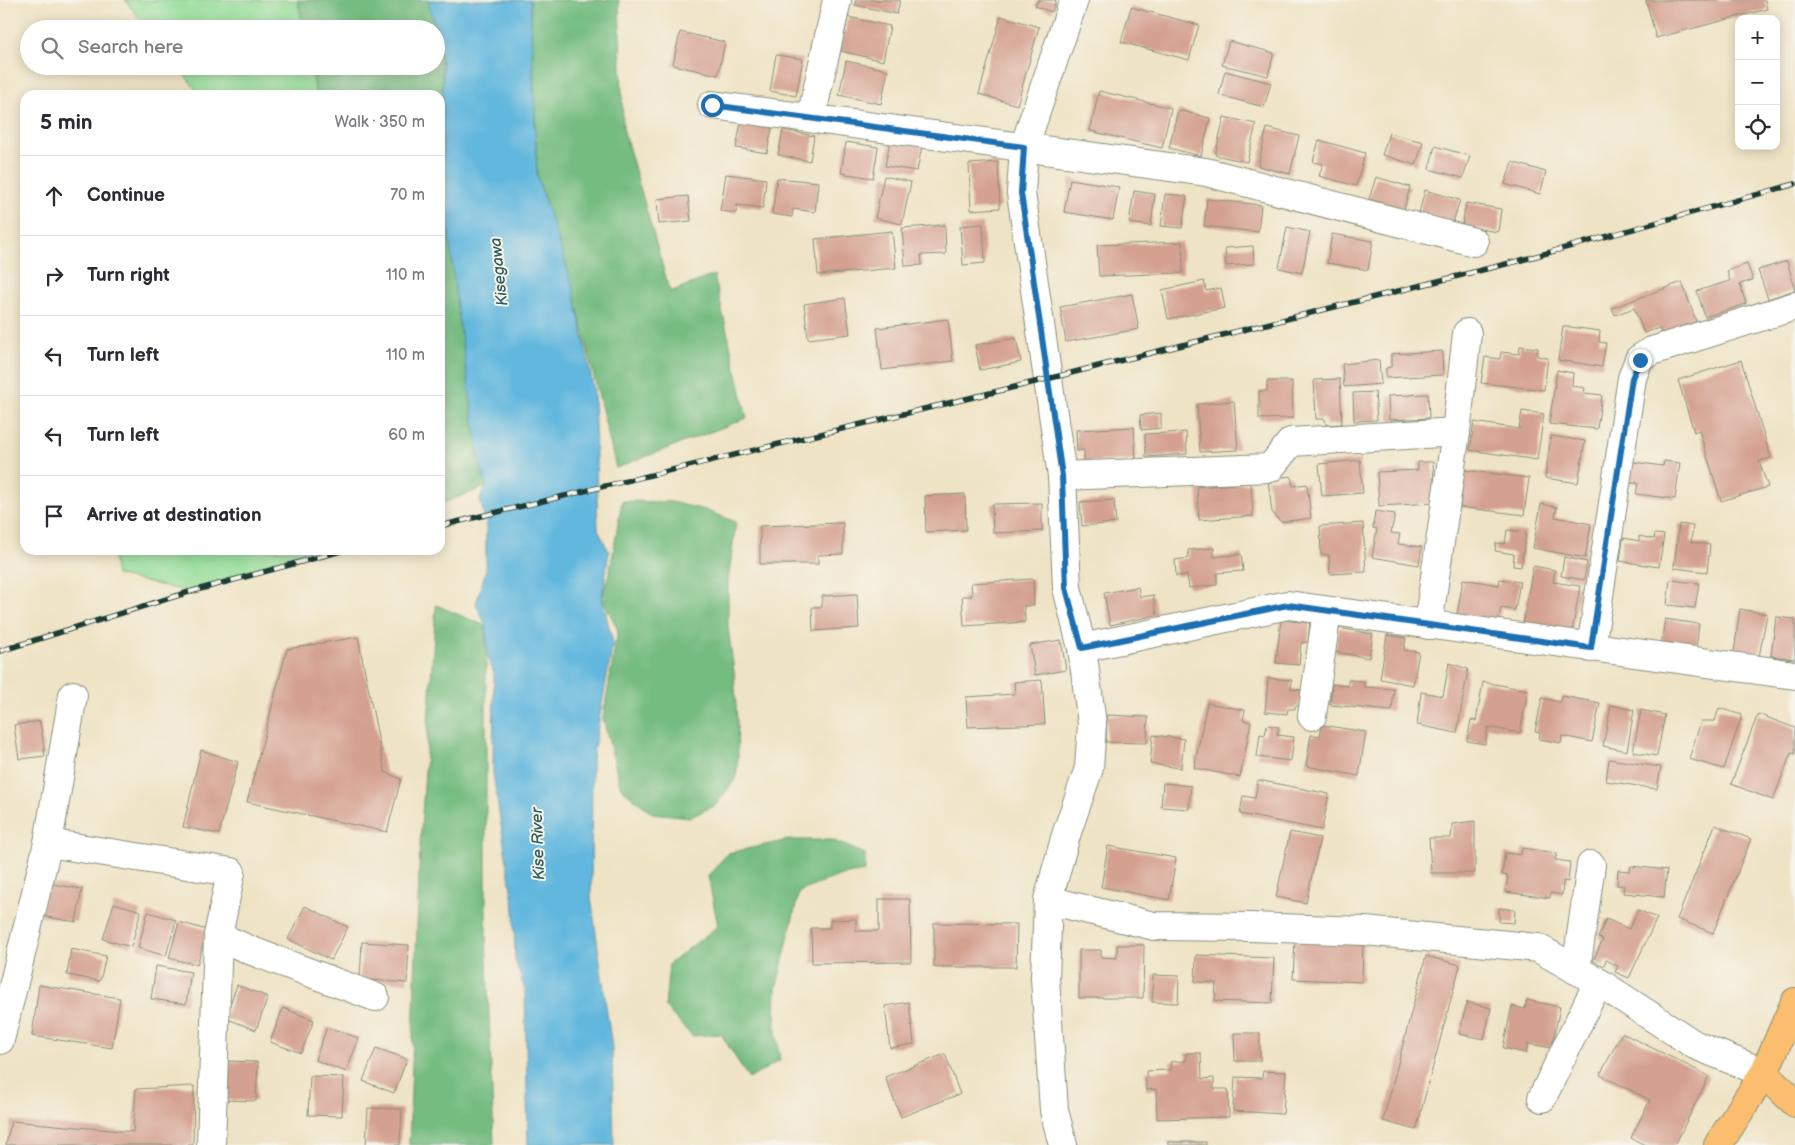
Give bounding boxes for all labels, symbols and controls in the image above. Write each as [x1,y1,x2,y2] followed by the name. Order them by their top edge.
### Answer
[1735,15,1780,150] map controls
[1735,15,1780,60] button: +
[20,20,445,75] search box
[38,34,66,62] icon: search
[78,36,183,59] text: Search here
[1735,60,1780,105] button: −
[701,94,724,117] route start
[1735,105,1780,150] button: locate
[40,110,93,135] text: 5 min
[334,113,425,132] text: Walk · 350 m
[40,182,68,210] icon: ahead
[87,184,165,207] text: Continue
[390,186,425,205] text: 70 m
[486,237,513,307] water label: Kisegawa
[40,262,68,290] icon: right
[87,264,170,287] text: Turn right
[386,266,425,285] text: 110 m
[40,342,68,370] icon: left
[87,344,159,367] text: Turn left
[386,346,425,365] text: 110 m
[1629,349,1652,372] route end
[40,422,68,450] icon: left
[87,424,159,447] text: Turn left
[388,426,425,445] text: 60 m
[40,502,68,530] icon: arrive
[87,504,262,527] text: Arrive at destination
[528,806,549,880] water label: Kise River

